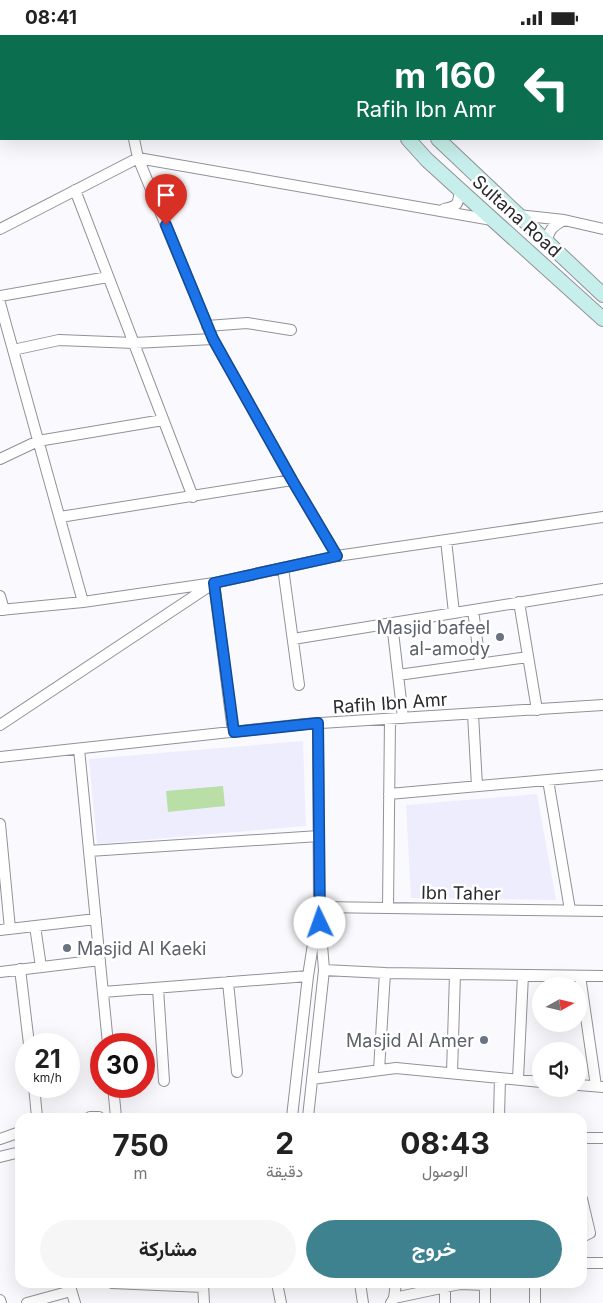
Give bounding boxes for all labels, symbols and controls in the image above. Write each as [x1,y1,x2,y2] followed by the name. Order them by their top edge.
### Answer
[25,6,77,29] text: 08:41
[394,54,496,96] text: 160 m
[514,55,579,120] icon: left
[356,96,496,122] text: Rafih Ibn Amr
[468,171,566,261] street label: Sultana Road
[145,174,187,225] pin
[152,181,180,209] icon: arrive
[377,617,490,659] place label: Masjid bafeel al-amody
[494,631,506,643] marker: Masjid bafeel al-amody
[332,689,448,717] street label: Rafih Ibn Amr
[421,882,501,904] street label: Ibn Taher
[293,896,345,948] position arrow
[77,938,206,959] place label: Masjid Al Kaeki
[61,942,73,954] marker: Masjid Al Kaeki
[532,977,588,1033] north arrow
[532,977,587,1097] map controls
[346,1030,474,1051] place label: Masjid Al Amer
[90,1033,155,1098] speed limit sign: 30
[478,1034,490,1046] marker: Masjid Al Amer
[532,1042,587,1097] button: sound
[34,1044,61,1074] text: 21
[33,1070,62,1085] text: km/h
[275,1125,294,1161] text: 2
[400,1125,490,1161] text: 08:43
[112,1127,169,1163] text: 750
[266,1161,303,1181] text: دقيقة
[422,1161,468,1181] text: الوصول
[134,1163,148,1183] text: m
[40,1220,296,1278] button: مشاركة
[306,1220,562,1278] button: خروج

